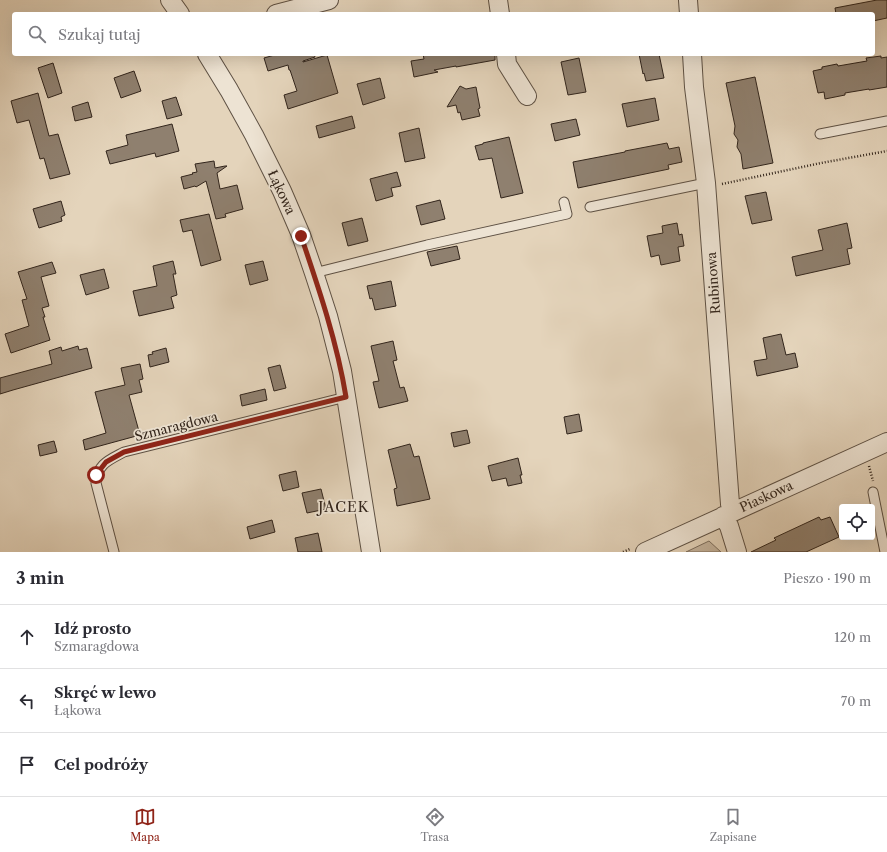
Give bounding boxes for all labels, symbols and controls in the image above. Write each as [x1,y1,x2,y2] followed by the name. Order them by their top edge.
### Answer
[12,12,875,56] search box
[26,23,48,45] icon: search
[58,25,140,44] text: Szukaj tutaj
[265,167,299,217] street label: Łąkowa
[292,227,310,245] route end
[703,251,723,315] street label: Rubinowa
[133,408,219,444] street label: Szmaragdowa
[87,466,105,484] route start
[737,477,795,515] street label: Piaskowa
[316,498,370,516] district label: JACEK
[839,504,875,540] map controls
[839,504,875,540] button: locate
[16,568,65,588] text: 3 min
[783,570,871,586] text: Pieszo · 190 m
[54,619,131,638] text: Idź prosto
[16,626,38,648] icon: ahead
[834,629,871,645] text: 120 m
[54,638,139,654] text: Szmaragdowa
[54,683,156,702] text: Skręć w lewo
[16,690,38,712] icon: left
[841,693,871,709] text: 70 m
[54,702,101,718] text: Łąkowa
[16,754,38,776] icon: arrive
[54,755,148,774] text: Cel podróży
[130,806,160,844] tab: Mapa
[420,806,449,844] tab: Trasa
[710,806,757,844] tab: Zapisane

